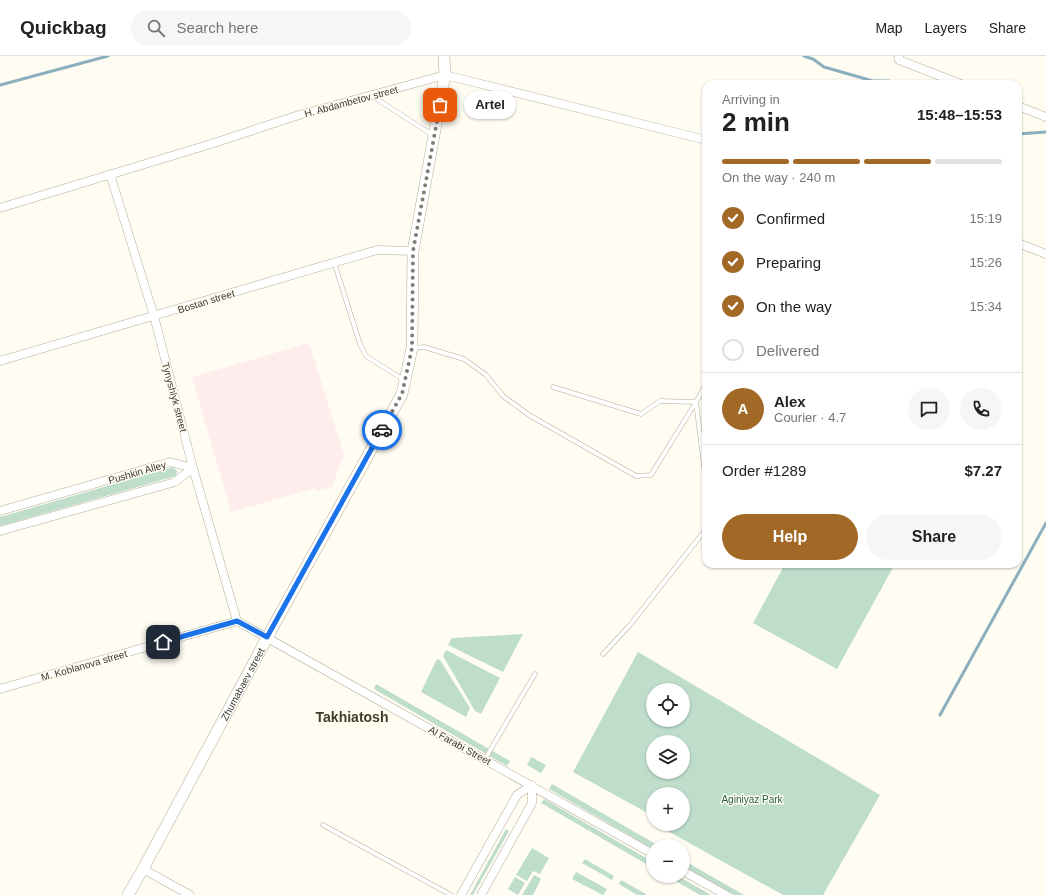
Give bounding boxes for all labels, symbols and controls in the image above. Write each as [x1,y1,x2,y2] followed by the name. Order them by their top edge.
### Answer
[131,10,411,46] search box
[20,17,107,38] text: Quickbag
[145,17,167,39] icon: search
[177,19,258,36] text: Search here
[875,20,903,36] text: Map
[925,20,967,36] text: Layers
[989,20,1026,36] text: Share
[303,84,399,119] street label: H. Abdambetov street
[423,88,457,122] pin
[464,91,516,119] callout: Artel
[722,92,780,107] text: Arriving in
[429,94,451,116] icon: bag
[475,97,505,112] text: Artel
[917,106,1002,123] text: 15:48–15:53
[722,107,790,137] text: 2 min
[722,170,835,185] text: On the way · 240 m
[722,207,744,229] icon: check
[756,210,825,227] text: Confirmed
[969,211,1002,226] text: 15:19
[722,251,744,273] icon: check
[756,254,821,271] text: Preparing
[969,255,1002,270] text: 15:26
[176,288,236,315] street label: Bostan street
[722,295,744,317] icon: check
[756,298,832,315] text: On the way
[969,299,1002,314] text: 15:34
[756,342,819,359] text: Delivered
[160,361,189,433] street label: Tynyshlyk street
[908,388,950,430] button: chat
[960,388,1002,430] button: phone
[774,393,806,410] text: Alex
[738,400,748,417] text: A
[362,410,402,450] courier
[774,410,846,425] text: Courier · 4.7
[371,419,393,441] icon: car
[107,459,167,486] street label: Pushkin Alley
[722,462,806,479] text: Order #1289
[964,462,1002,479] text: $7.27
[722,514,858,560] button: Help
[866,514,1002,560] button: Share
[146,625,180,659] pin
[152,631,174,653] icon: home
[219,646,267,722] street label: Zhumabaev street
[40,648,129,683] street label: M. Koblanova street
[646,683,690,883] map controls
[646,683,690,727] button: locate
[316,709,388,725] district label: Takhiatosh
[427,724,493,767] street label: Al Farabi Street
[646,735,690,779] button: layers
[646,787,690,831] button: +
[721,794,784,805] park label: Aginiyaz Park
[646,839,690,883] button: −

